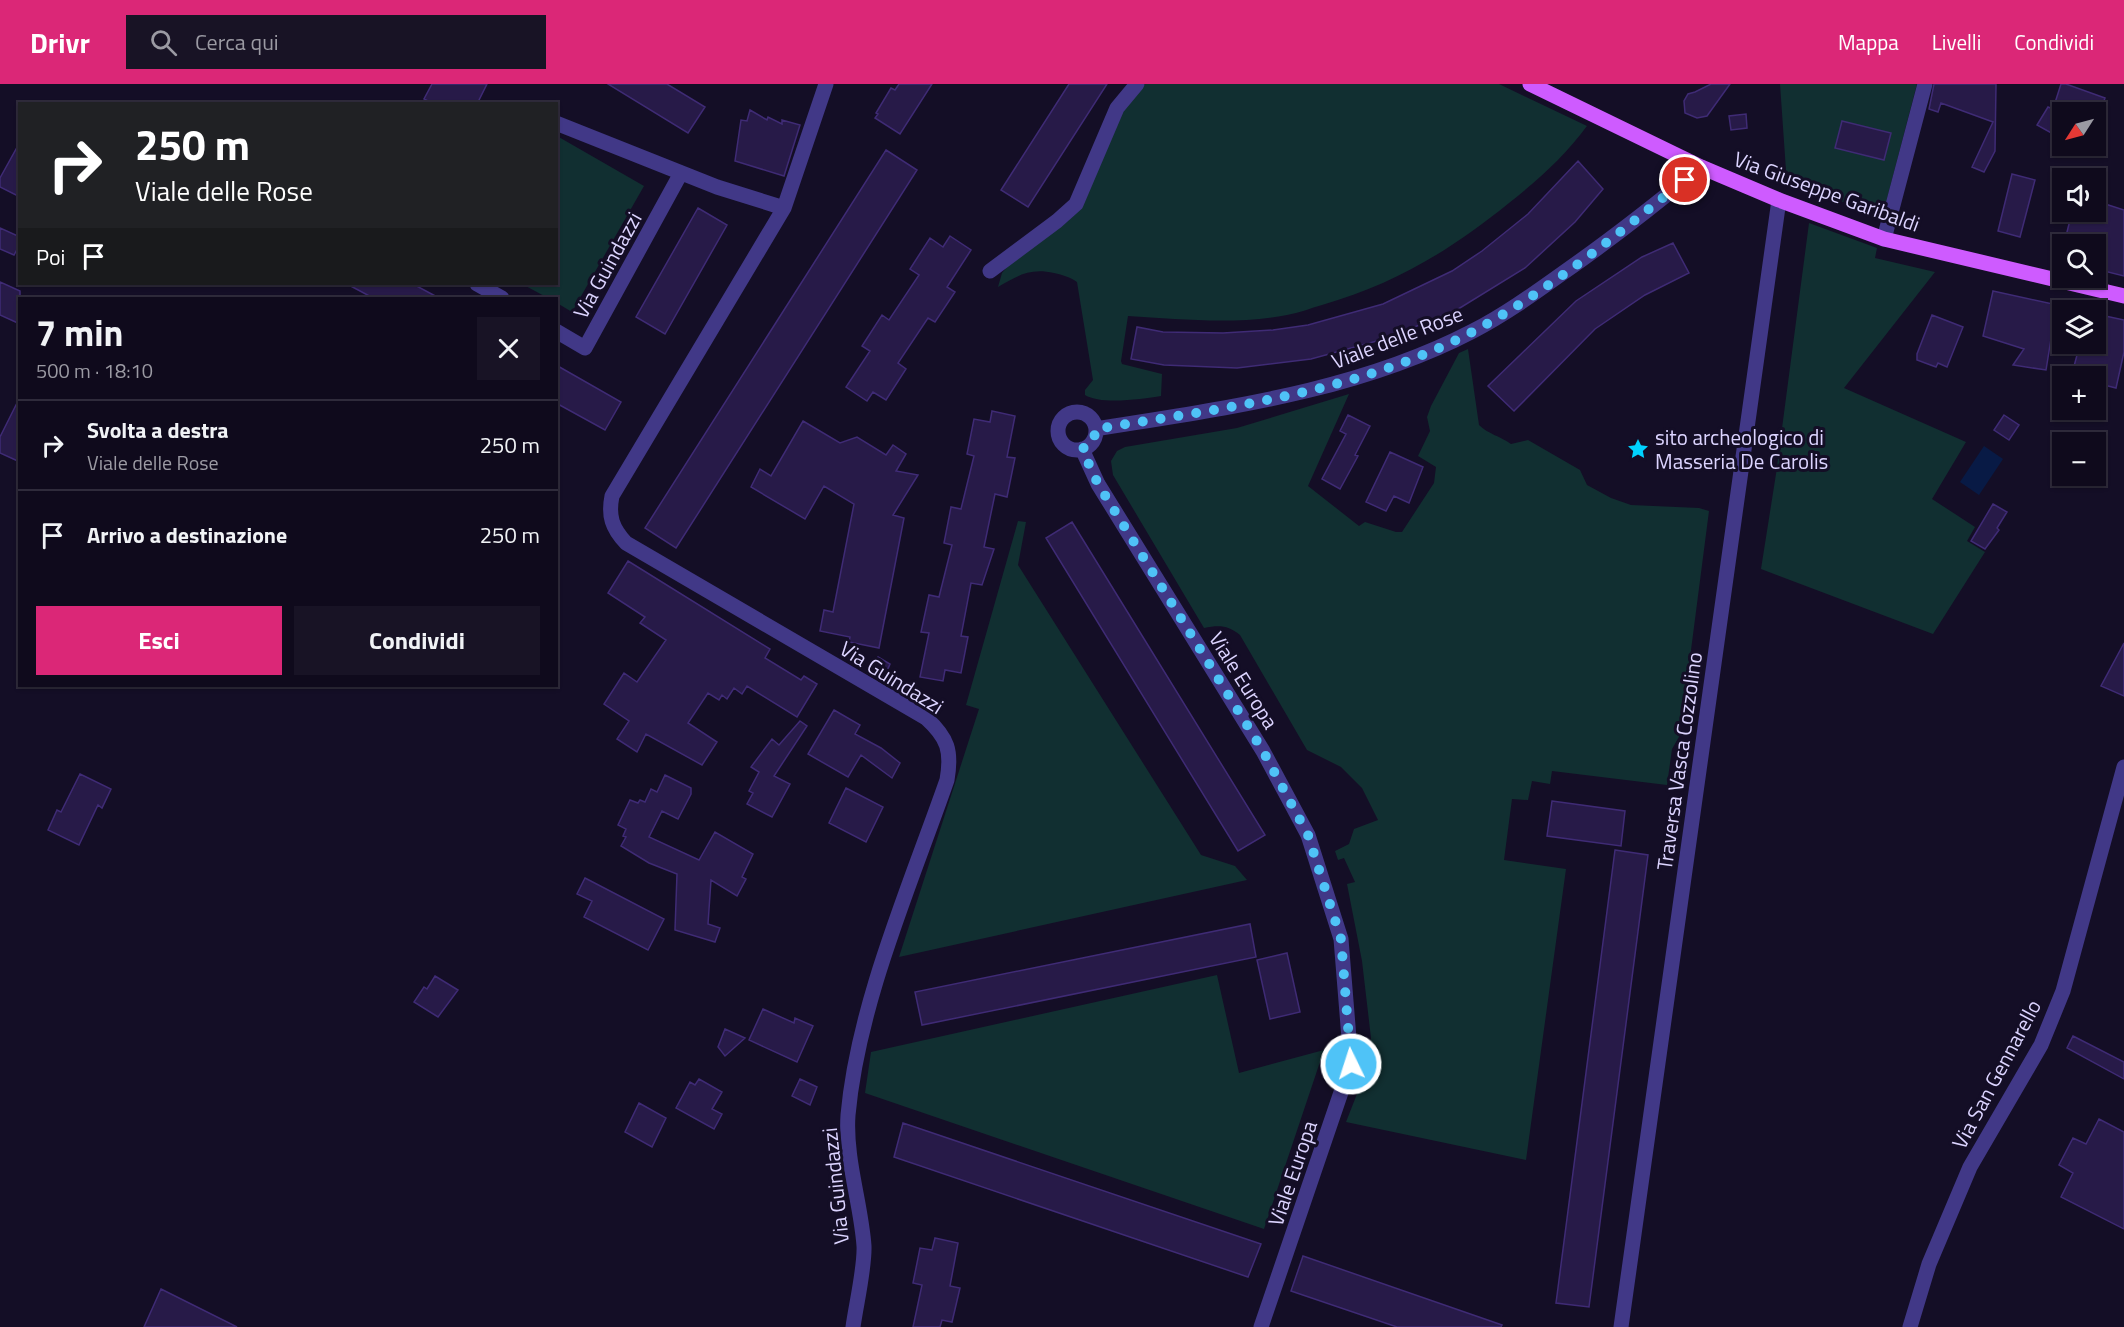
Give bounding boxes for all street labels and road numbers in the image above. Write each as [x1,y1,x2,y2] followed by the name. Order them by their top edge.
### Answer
[1730,142,1924,240] street label: Via Giuseppe Garibaldi
[565,206,649,324] street label: Via Guindazzi
[1327,297,1467,377] street label: Viale delle Rose
[1201,625,1287,735] street label: Viale Europa
[834,632,950,722] street label: Via Guindazzi
[1648,650,1710,872] street label: Traversa Vasca Cozzolino
[1943,994,2049,1154] street label: Via San Gennarello
[1259,1115,1325,1230] street label: Viale Europa
[813,1126,857,1246] street label: Via Guindazzi

